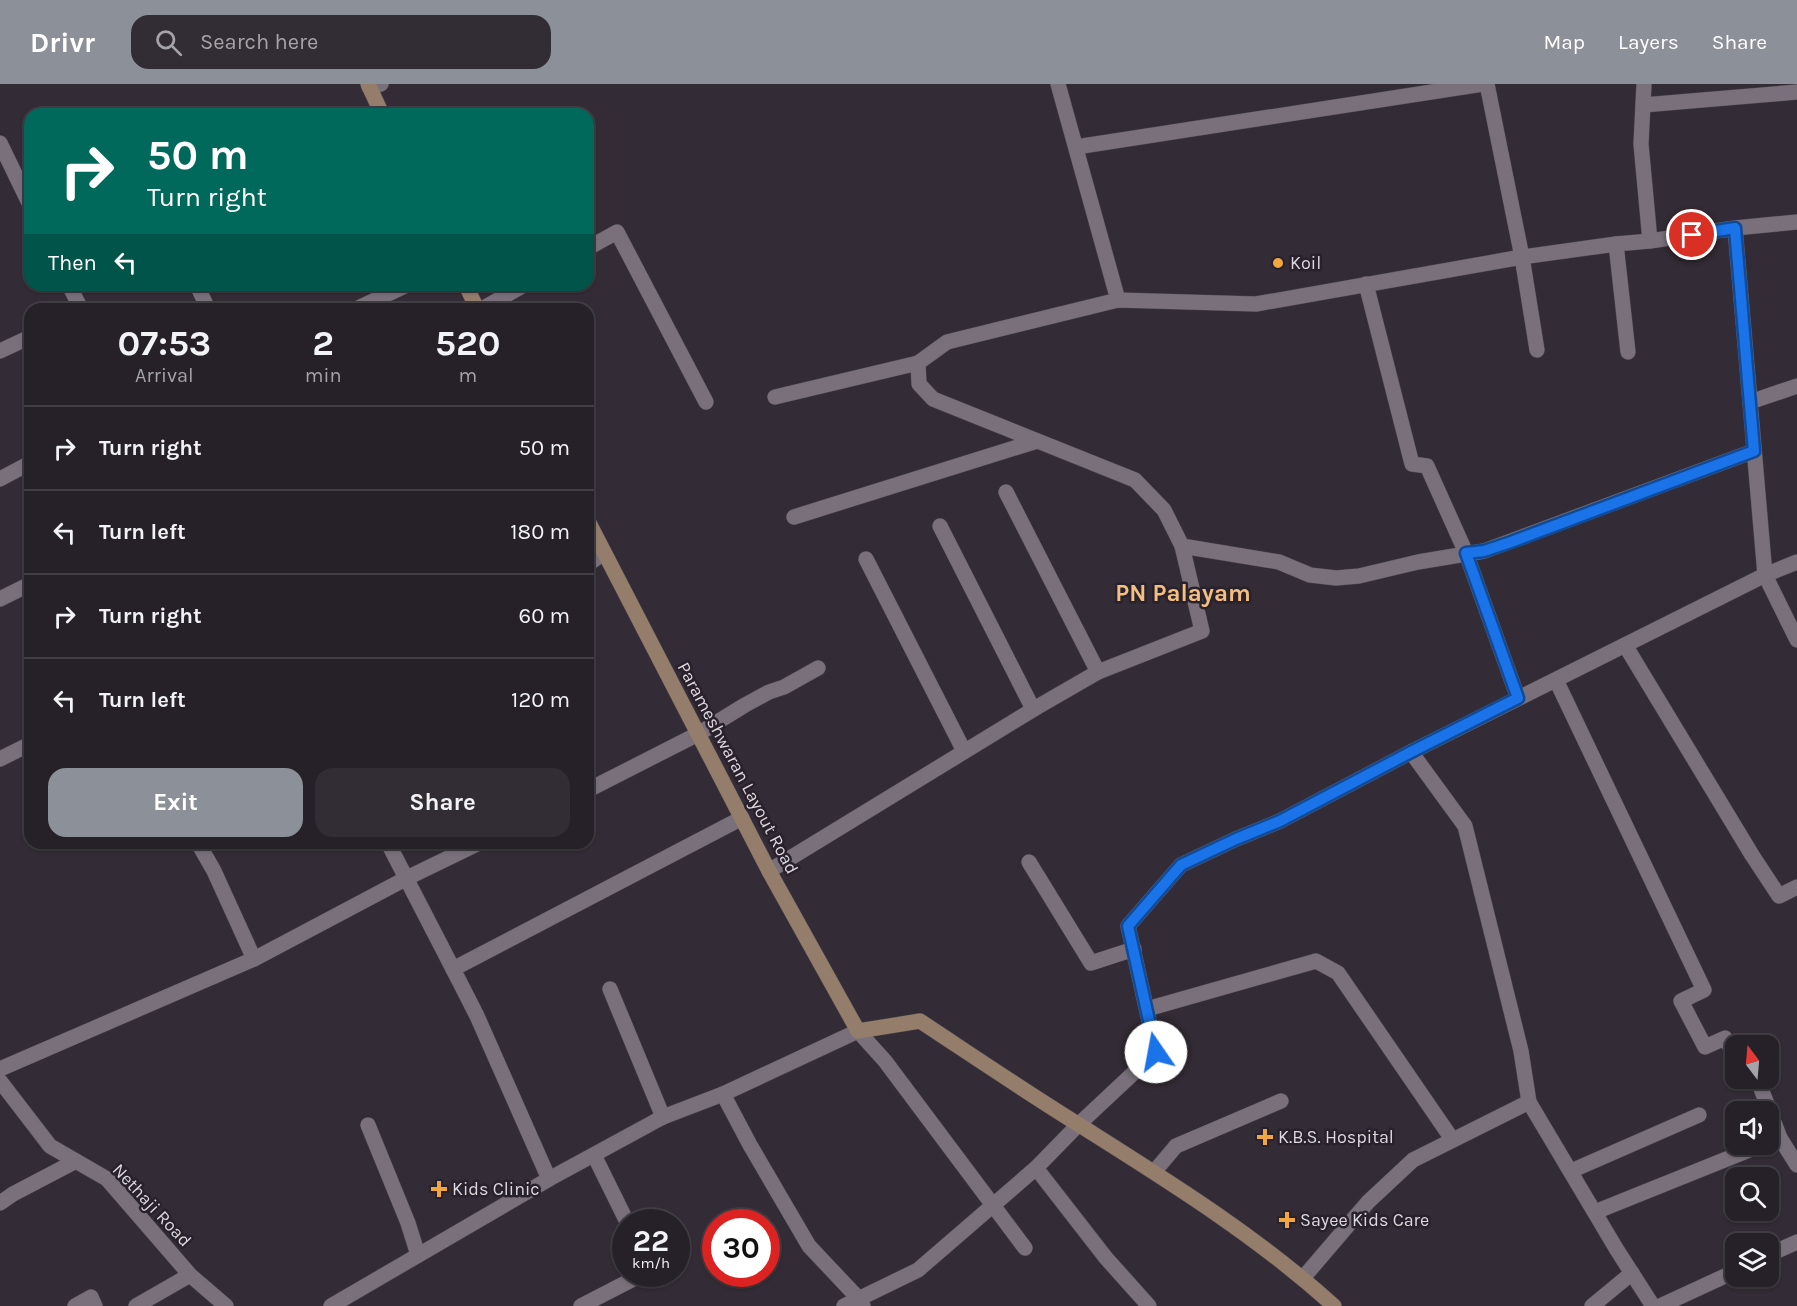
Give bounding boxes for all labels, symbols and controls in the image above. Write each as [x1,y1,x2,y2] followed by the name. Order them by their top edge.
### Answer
[131,15,551,69] search box
[30,26,95,59] text: Drivr
[152,26,185,59] icon: search
[200,29,318,55] text: Search here
[1543,30,1585,54] text: Map
[1618,30,1679,54] text: Layers
[1712,30,1767,54] text: Share
[147,130,249,180] text: 50 m
[48,132,126,210] icon: right
[147,181,267,213] text: Turn right
[1666,209,1717,260] pin
[1675,218,1708,251] icon: arrive
[109,246,142,279] icon: left
[48,250,97,276] text: Then
[1290,252,1321,274] place label: Koil
[1271,256,1285,270] marker: Koil
[118,322,211,364] text: 07:53
[312,322,334,364] text: 2
[435,322,501,364] text: 520
[135,364,194,387] text: Arrival
[305,364,341,387] text: min
[458,364,477,387] text: m
[48,432,81,465] icon: right
[99,435,202,461] text: Turn right
[519,435,570,461] text: 50 m
[48,516,81,549] icon: left
[99,519,186,545] text: Turn left
[510,519,570,545] text: 180 m
[1115,579,1251,607] district label: PN Palayam
[48,600,81,633] icon: right
[99,603,202,629] text: Turn right
[519,603,570,629] text: 60 m
[673,658,803,878] street label: Parameshwaran Layout Road
[48,684,81,717] icon: left
[99,687,186,713] text: Turn left
[511,687,570,713] text: 120 m
[48,768,303,837] button: Exit
[315,768,570,837] button: Share
[1124,1020,1188,1084] position arrow
[1725,1035,1779,1089] north arrow
[1725,1035,1779,1287] map controls
[1725,1101,1779,1155] button: sound
[1278,1126,1394,1148] place label: K.B.S. Hospital
[1256,1128,1274,1146] marker: K.B.S. Hospital
[108,1159,196,1251] street label: Nethaji Road
[1725,1167,1779,1221] button: search
[452,1178,540,1200] place label: Kids Clinic
[430,1180,448,1198] marker: Kids Clinic
[702,1209,780,1287] speed limit sign: 30
[1300,1209,1429,1231] place label: Sayee Kids Care
[1278,1211,1296,1229] marker: Sayee Kids Care
[633,1223,669,1259] text: 22
[1725,1233,1779,1287] button: layers
[632,1254,670,1272] text: km/h

